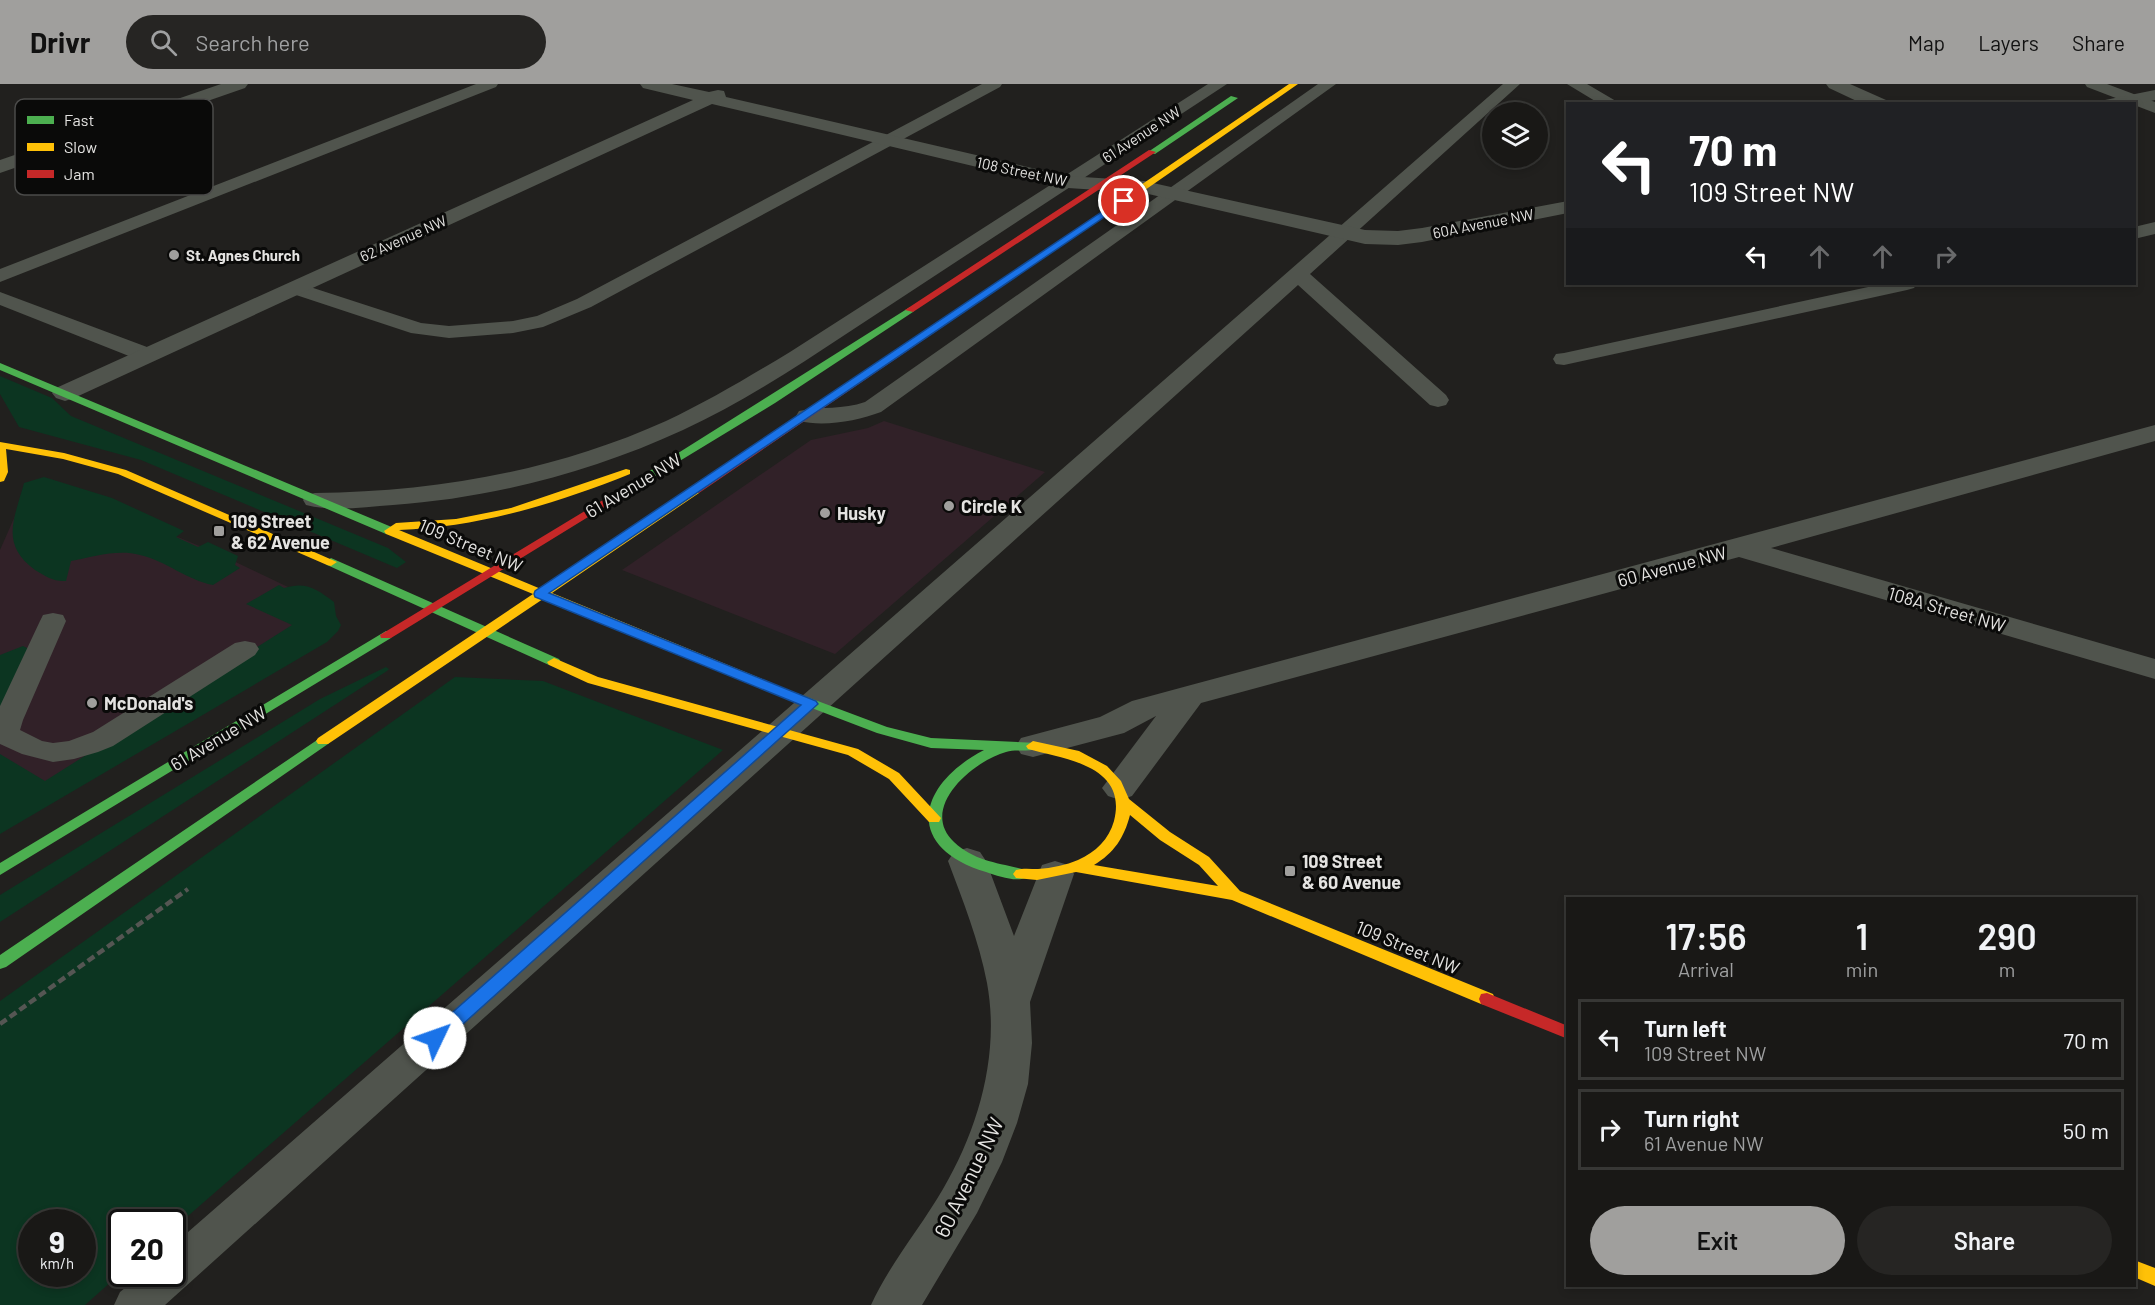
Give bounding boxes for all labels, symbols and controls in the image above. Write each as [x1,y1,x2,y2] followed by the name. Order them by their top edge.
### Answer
[126,15,546,69] search box
[30,25,90,59] text: Drivr
[147,26,180,59] icon: search
[195,29,310,55] text: Search here
[1908,30,1945,55] text: Map
[1978,30,2039,55] text: Layers
[2072,30,2125,55] text: Share
[15,99,213,195] legend
[1098,102,1184,166] street label: 61 Avenue NW
[1482,102,1548,168] map controls
[1482,102,1548,168] button: layers
[64,110,94,129] text: Fast
[1689,124,1777,174] text: 70 m
[1590,126,1668,204] icon: left
[64,137,97,156] text: Slow
[975,153,1069,189] street label: 108 Street NW
[64,164,95,183] text: Jam
[1098,175,1149,226] pin
[1689,175,1854,207] text: 109 Street NW
[1107,184,1140,217] icon: arrive
[1431,204,1535,242] street label: 60A Avenue NW
[357,211,449,265] street label: 62 Avenue NW
[1740,240,1773,273] icon: left
[1803,240,1836,273] icon: ahead
[1866,240,1899,273] icon: ahead
[1929,240,1962,273] icon: right
[186,246,300,264] place label: St. Agnes Church
[167,248,181,262] marker: St. Agnes Church
[581,448,685,522] street label: 61 Avenue NW
[961,495,1022,517] place label: Circle K
[942,499,956,513] marker: Circle K
[837,502,886,524] place label: Husky
[818,506,832,520] marker: Husky
[231,510,330,553] place label: 109 Street & 62 Avenue
[416,513,526,577] street label: 109 Street NW
[212,524,226,538] marker: 109 Street & 62 Avenue
[1615,541,1729,591] street label: 60 Avenue NW
[1886,582,2008,636] street label: 108A Street NW
[104,692,193,714] place label: McDonald's
[85,696,99,710] marker: McDonald's
[166,701,270,775] street label: 61 Avenue NW
[1302,850,1401,893] place label: 109 Street & 60 Avenue
[1283,864,1297,878] marker: 109 Street & 60 Avenue
[1665,914,1746,957] text: 17:56
[1856,914,1868,957] text: 1
[1977,914,2037,957] text: 290
[1353,915,1463,979] street label: 109 Street NW
[1678,957,1734,981] text: Arrival
[1846,957,1878,981] text: min
[1999,957,2015,981] text: m
[403,1006,467,1070] position arrow
[1644,1015,1727,1041] text: Turn left
[1593,1023,1626,1056] icon: left
[2064,1027,2109,1053] text: 70 m
[1644,1041,1766,1065] text: 109 Street NW
[1644,1105,1739,1131] text: Turn right
[928,1113,1008,1241] street label: 60 Avenue NW
[1593,1113,1626,1146] icon: right
[2063,1117,2109,1143] text: 50 m
[1644,1131,1764,1155] text: 61 Avenue NW
[1590,1206,1845,1275] button: Exit
[1857,1206,2112,1275] button: Share
[108,1209,186,1287] speed limit sign: 20
[49,1223,65,1259] text: 9
[40,1254,74,1272] text: km/h

